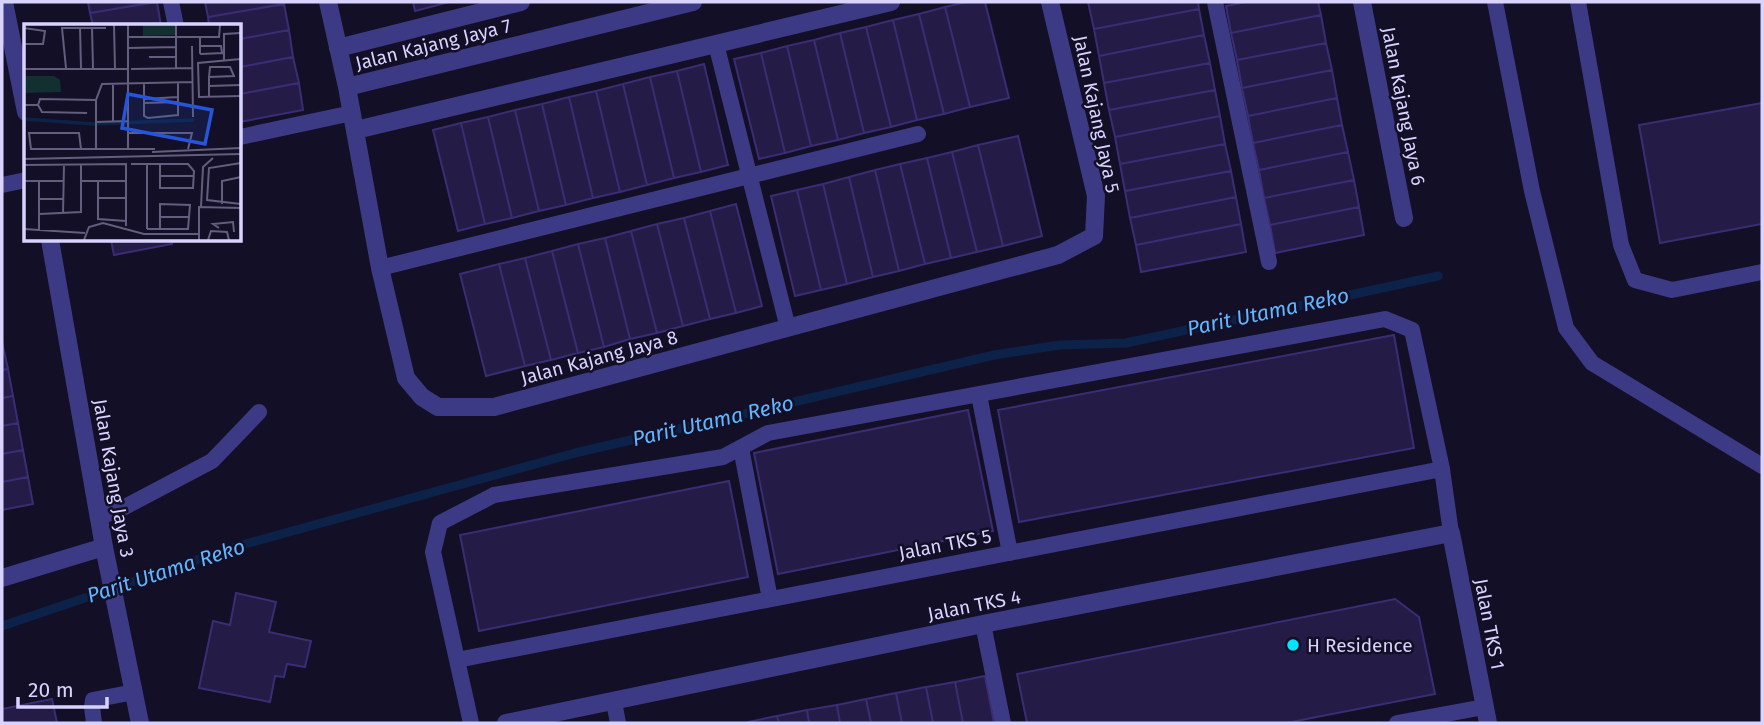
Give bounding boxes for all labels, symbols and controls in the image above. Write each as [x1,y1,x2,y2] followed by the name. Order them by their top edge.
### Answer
[353,14,513,75] street label: Jalan Kajang Jaya 7
[24,24,242,242] inset map
[1377,25,1430,187] street label: Jalan Kajang Jaya 6
[1069,33,1124,195] street label: Jalan Kajang Jaya 5
[1185,282,1351,342] water label: Parit Utama Reko
[518,325,680,389] street label: Jalan Kajang Jaya 8
[630,390,796,452] water label: Parit Utama Reko
[88,397,139,559] street label: Jalan Kajang Jaya 3
[897,524,993,565] street label: Jalan TKS 5
[84,533,248,609] water label: Parit Utama Reko
[1469,577,1510,672] street label: Jalan TKS 1
[926,585,1023,626] street label: Jalan TKS 4
[1307,634,1413,657] place label: H Residence
[1285,637,1301,653] marker: H Residence
[18,666,107,710] scale bar
[28,677,74,703] text: 20 m

